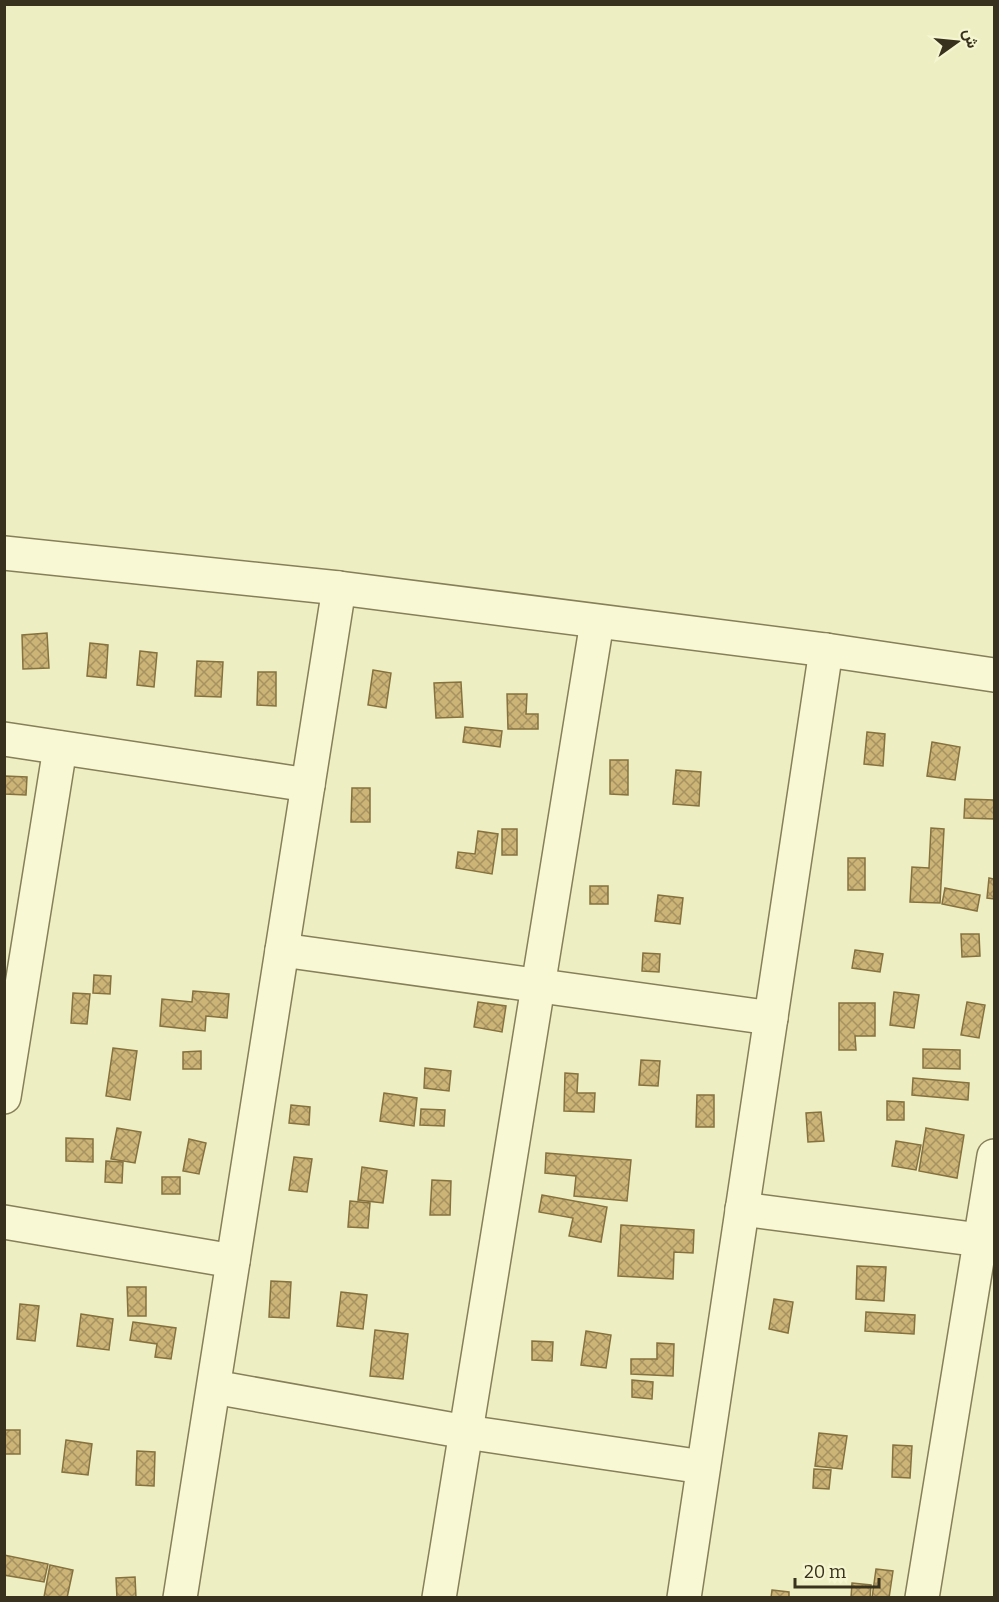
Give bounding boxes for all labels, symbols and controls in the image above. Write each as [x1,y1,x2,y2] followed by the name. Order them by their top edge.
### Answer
[927,12,987,72] north arrow
[959,26,983,50] text: ش
[795,1551,879,1589] scale bar
[804,1561,846,1583] text: 20 m

